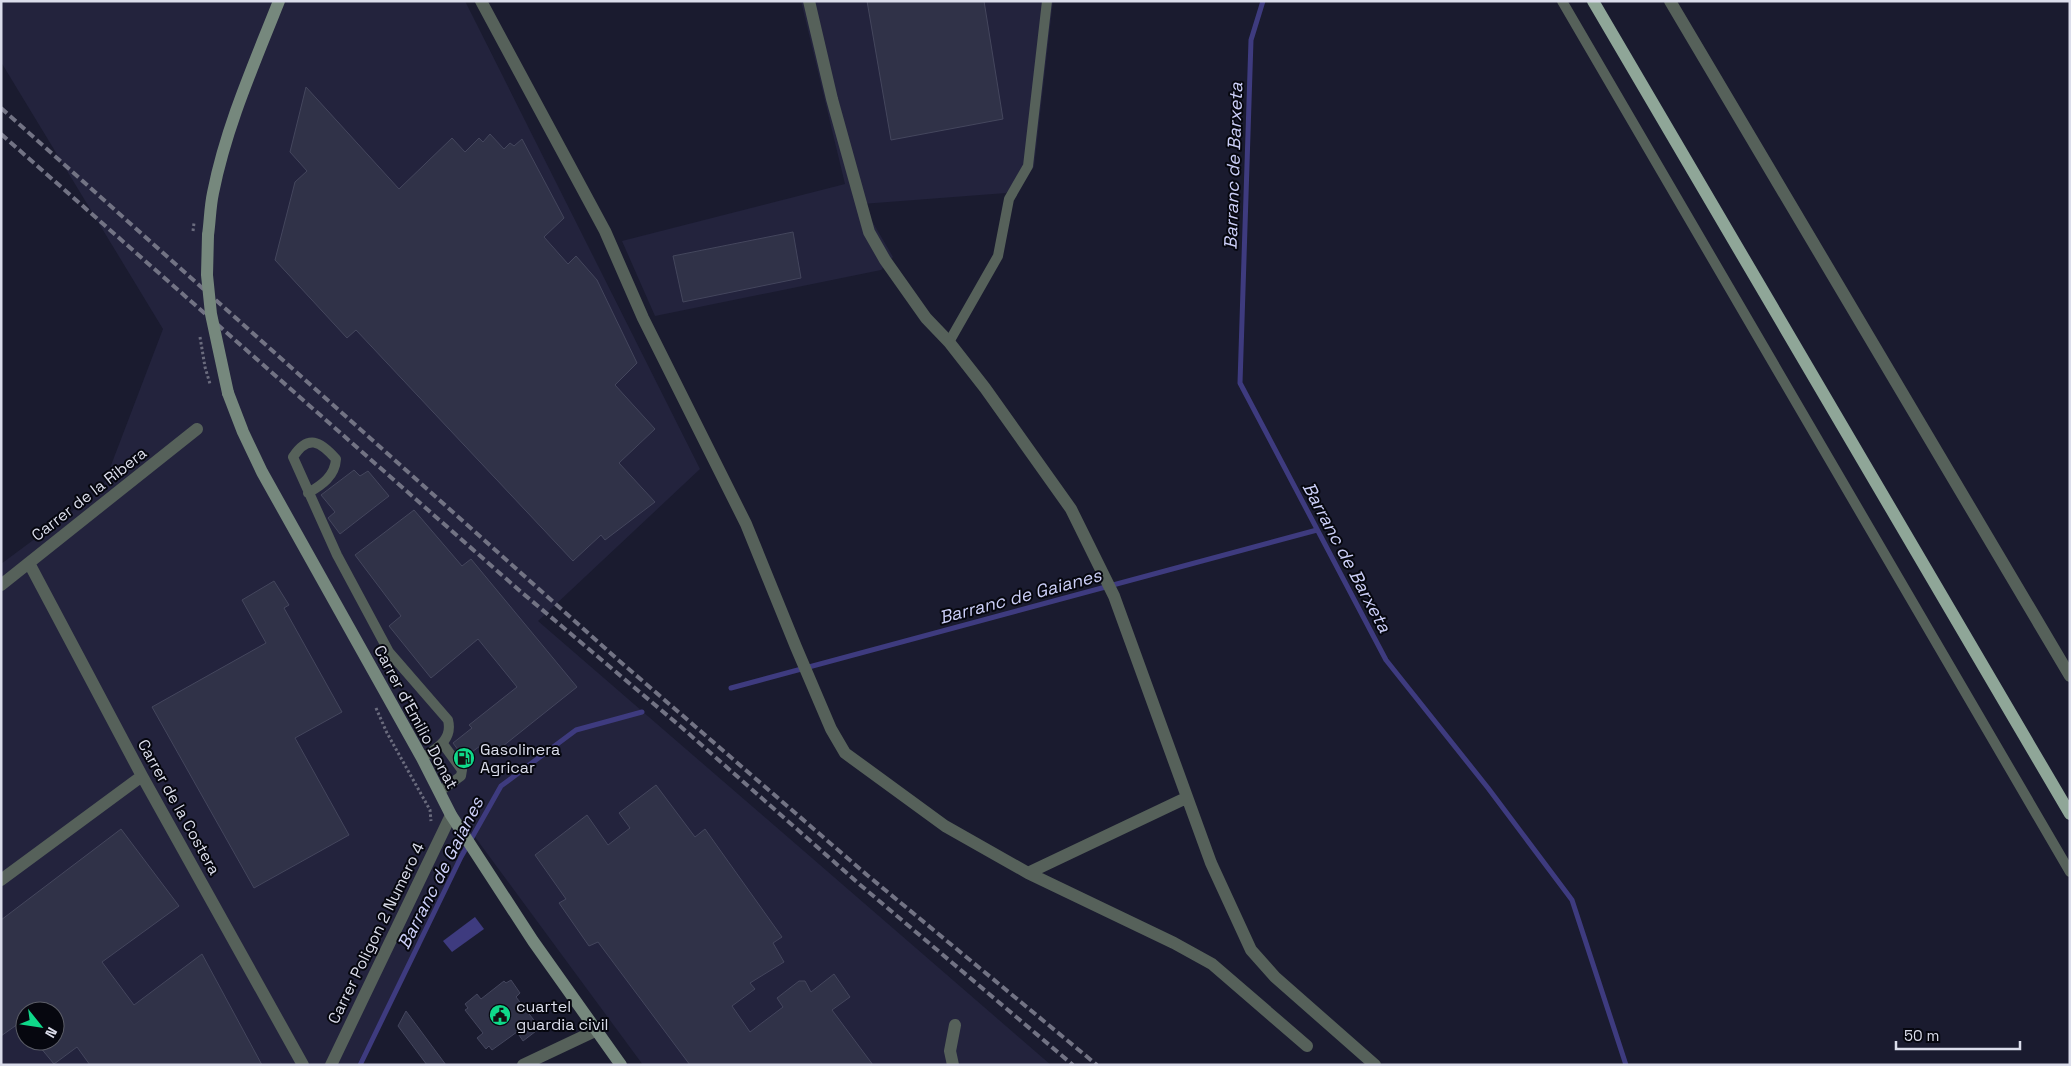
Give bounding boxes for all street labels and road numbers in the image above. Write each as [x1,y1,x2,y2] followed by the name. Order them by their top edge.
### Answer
[27,442,151,546] street label: Carrer de la Ribera
[369,641,463,793] street label: Carrer d'Emilio Donat
[133,735,225,879] street label: Carrer de la Costera
[323,839,429,1027] street label: Carrer Poligon 2 Numero 4

